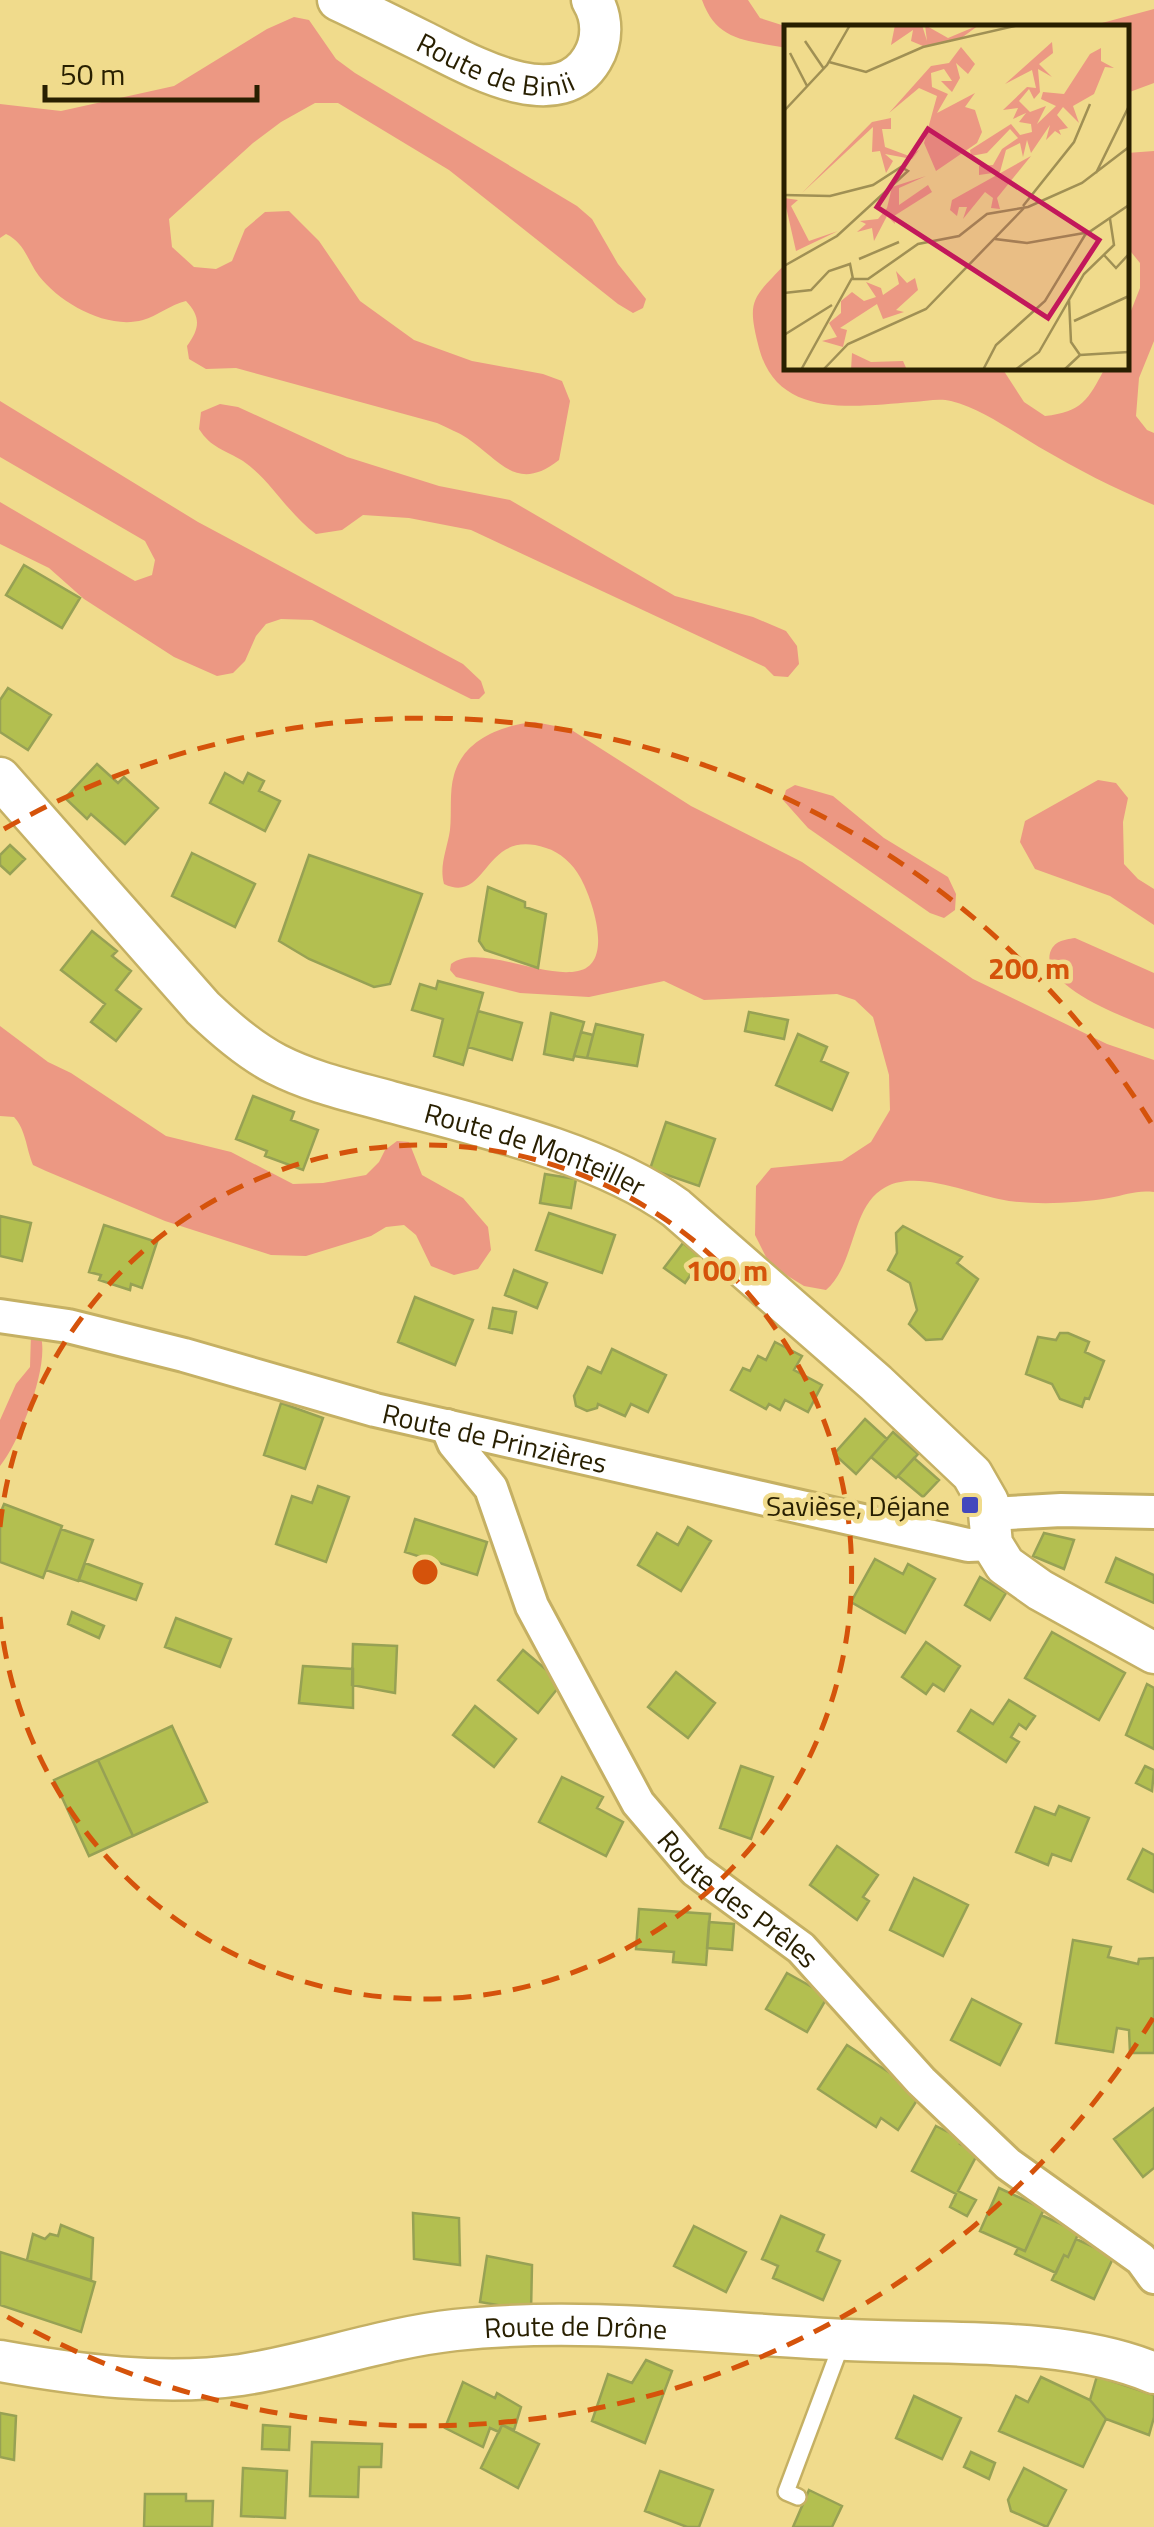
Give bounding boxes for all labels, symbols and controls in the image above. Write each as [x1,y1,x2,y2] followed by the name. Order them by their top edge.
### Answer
[410,20,581,107] street label: Route de Binii
[784,25,1129,370] inset map
[45,40,258,102] scale bar
[60,51,125,97] text: 50 m
[988,945,1070,991] text: 200 m
[420,1090,654,1207] street label: Route de Monteiller
[686,1247,768,1293] text: 100 m
[378,1391,611,1484] street label: Route de Prinzières
[766,1484,950,1527] place label: Savièse, Déjane
[959,1494,981,1516] marker: Savièse, Déjane
[407,1554,443,1590] centre of rings
[648,1820,830,1977] street label: Route des Prêles
[483,2303,668,2350] street label: Route de Drône

